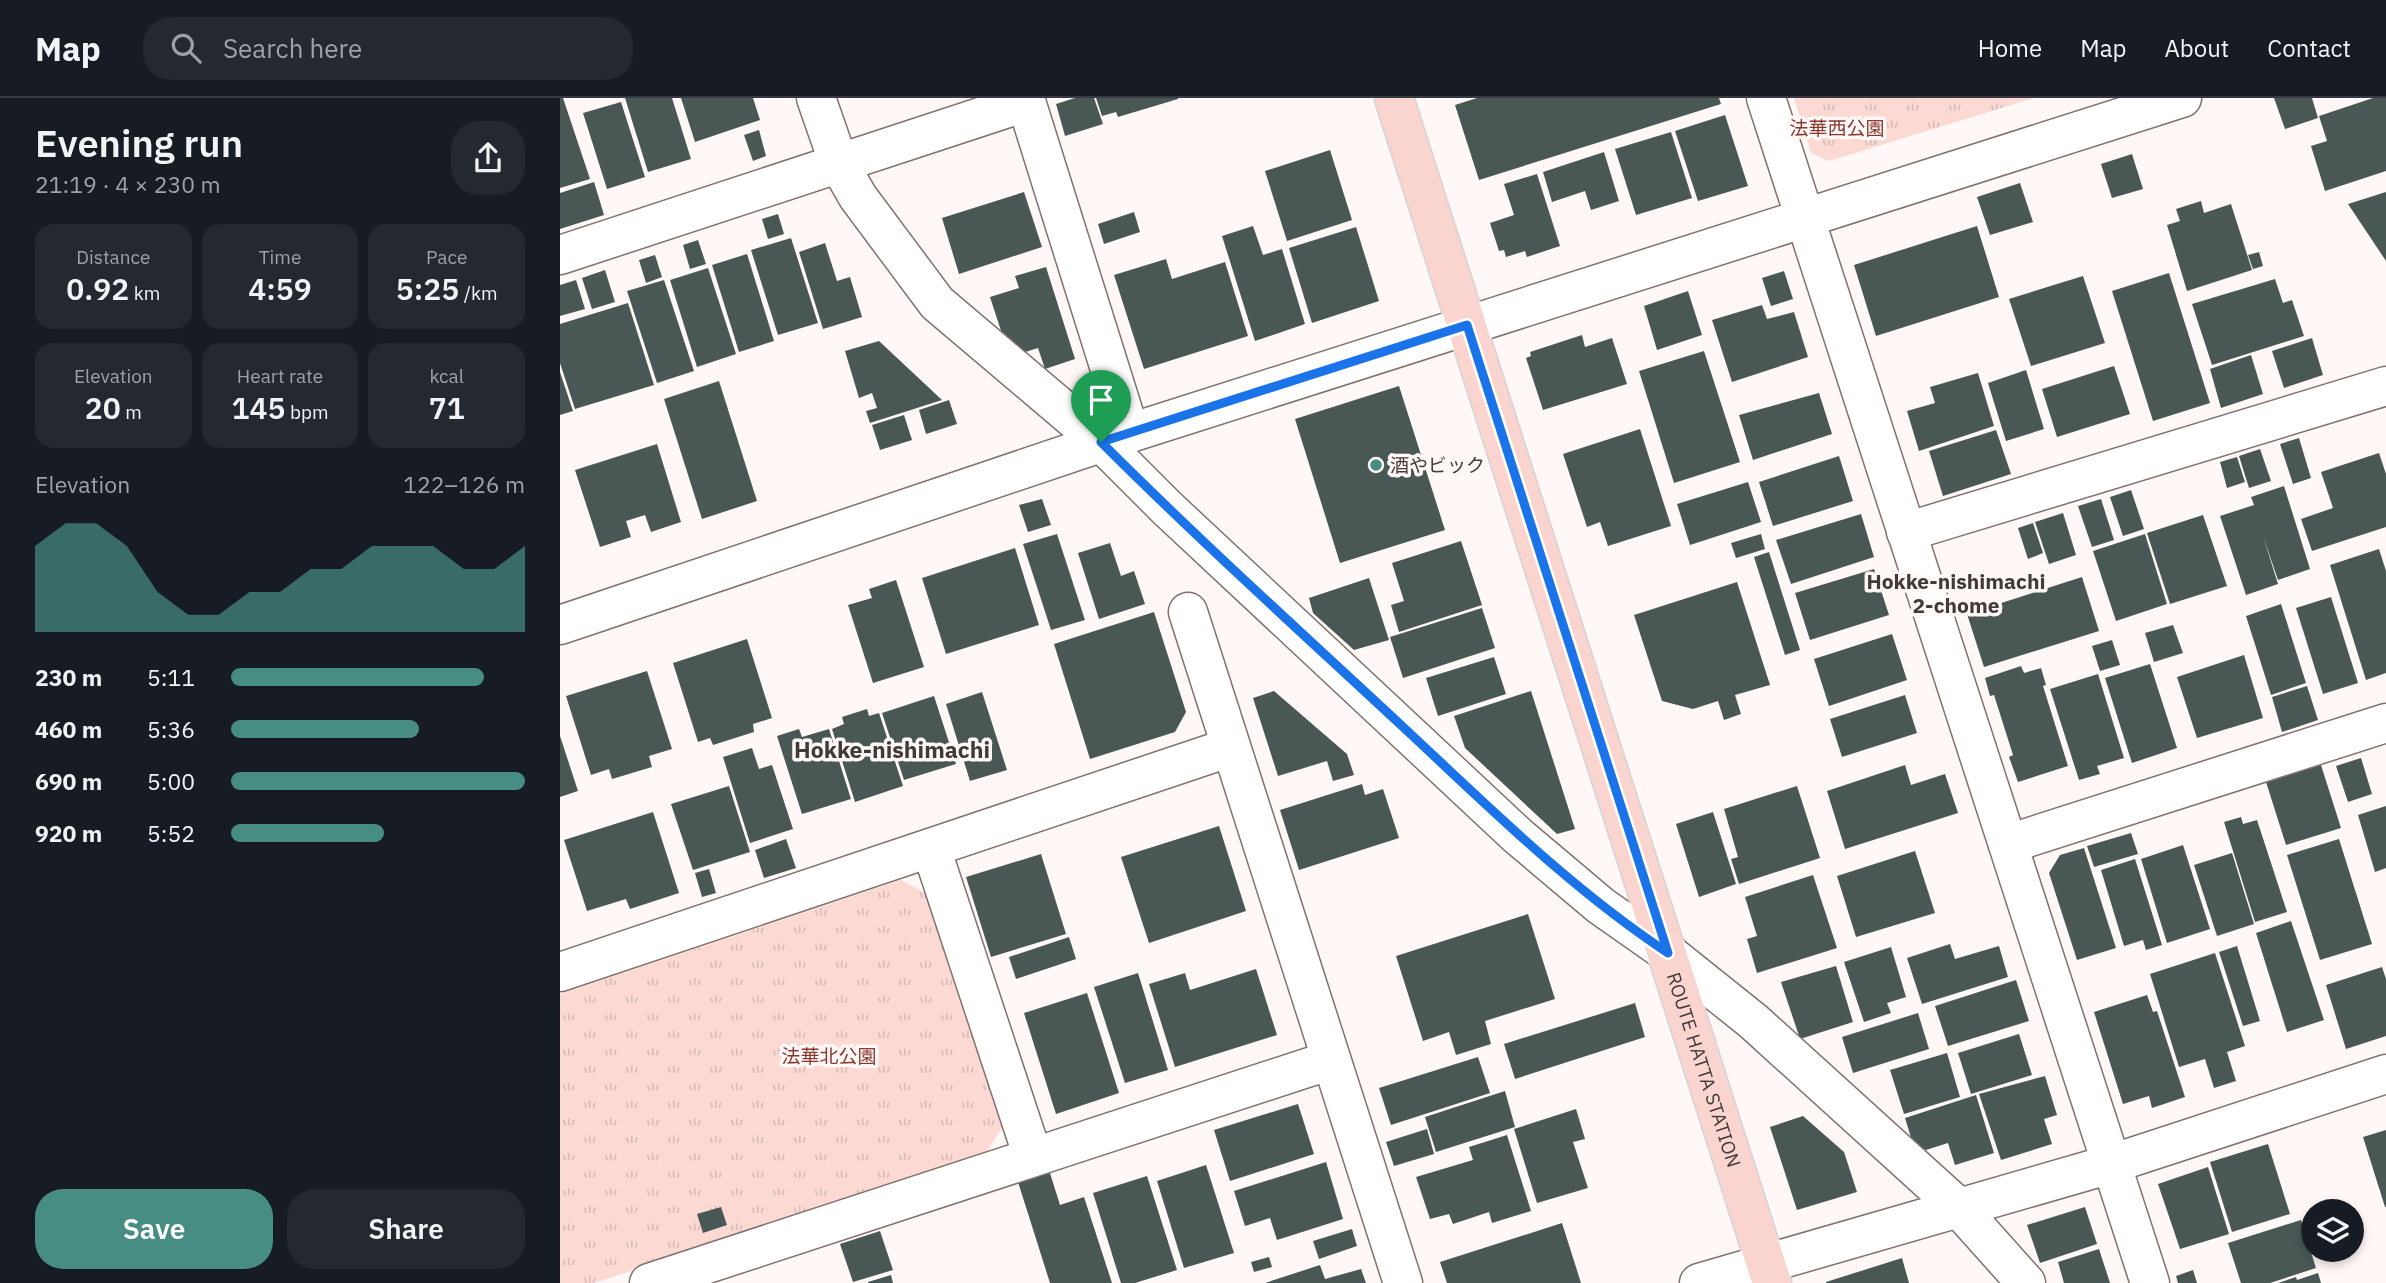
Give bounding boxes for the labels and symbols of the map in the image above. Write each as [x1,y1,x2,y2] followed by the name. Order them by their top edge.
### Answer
[1789,116,1885,140] park label: 法華西公園
[1071,370,1131,442] pin
[1390,453,1485,477] place label: 酒やビック
[1368,457,1384,473] marker: 酒やビック
[1867,567,2045,619] district label: Hokke-nishimachi 2-chome
[794,734,990,764] district label: Hokke-nishimachi
[1662,969,1746,1170] street label: ROUTE HATTA STATION
[781,1044,877,1068] park label: 法華北公園

